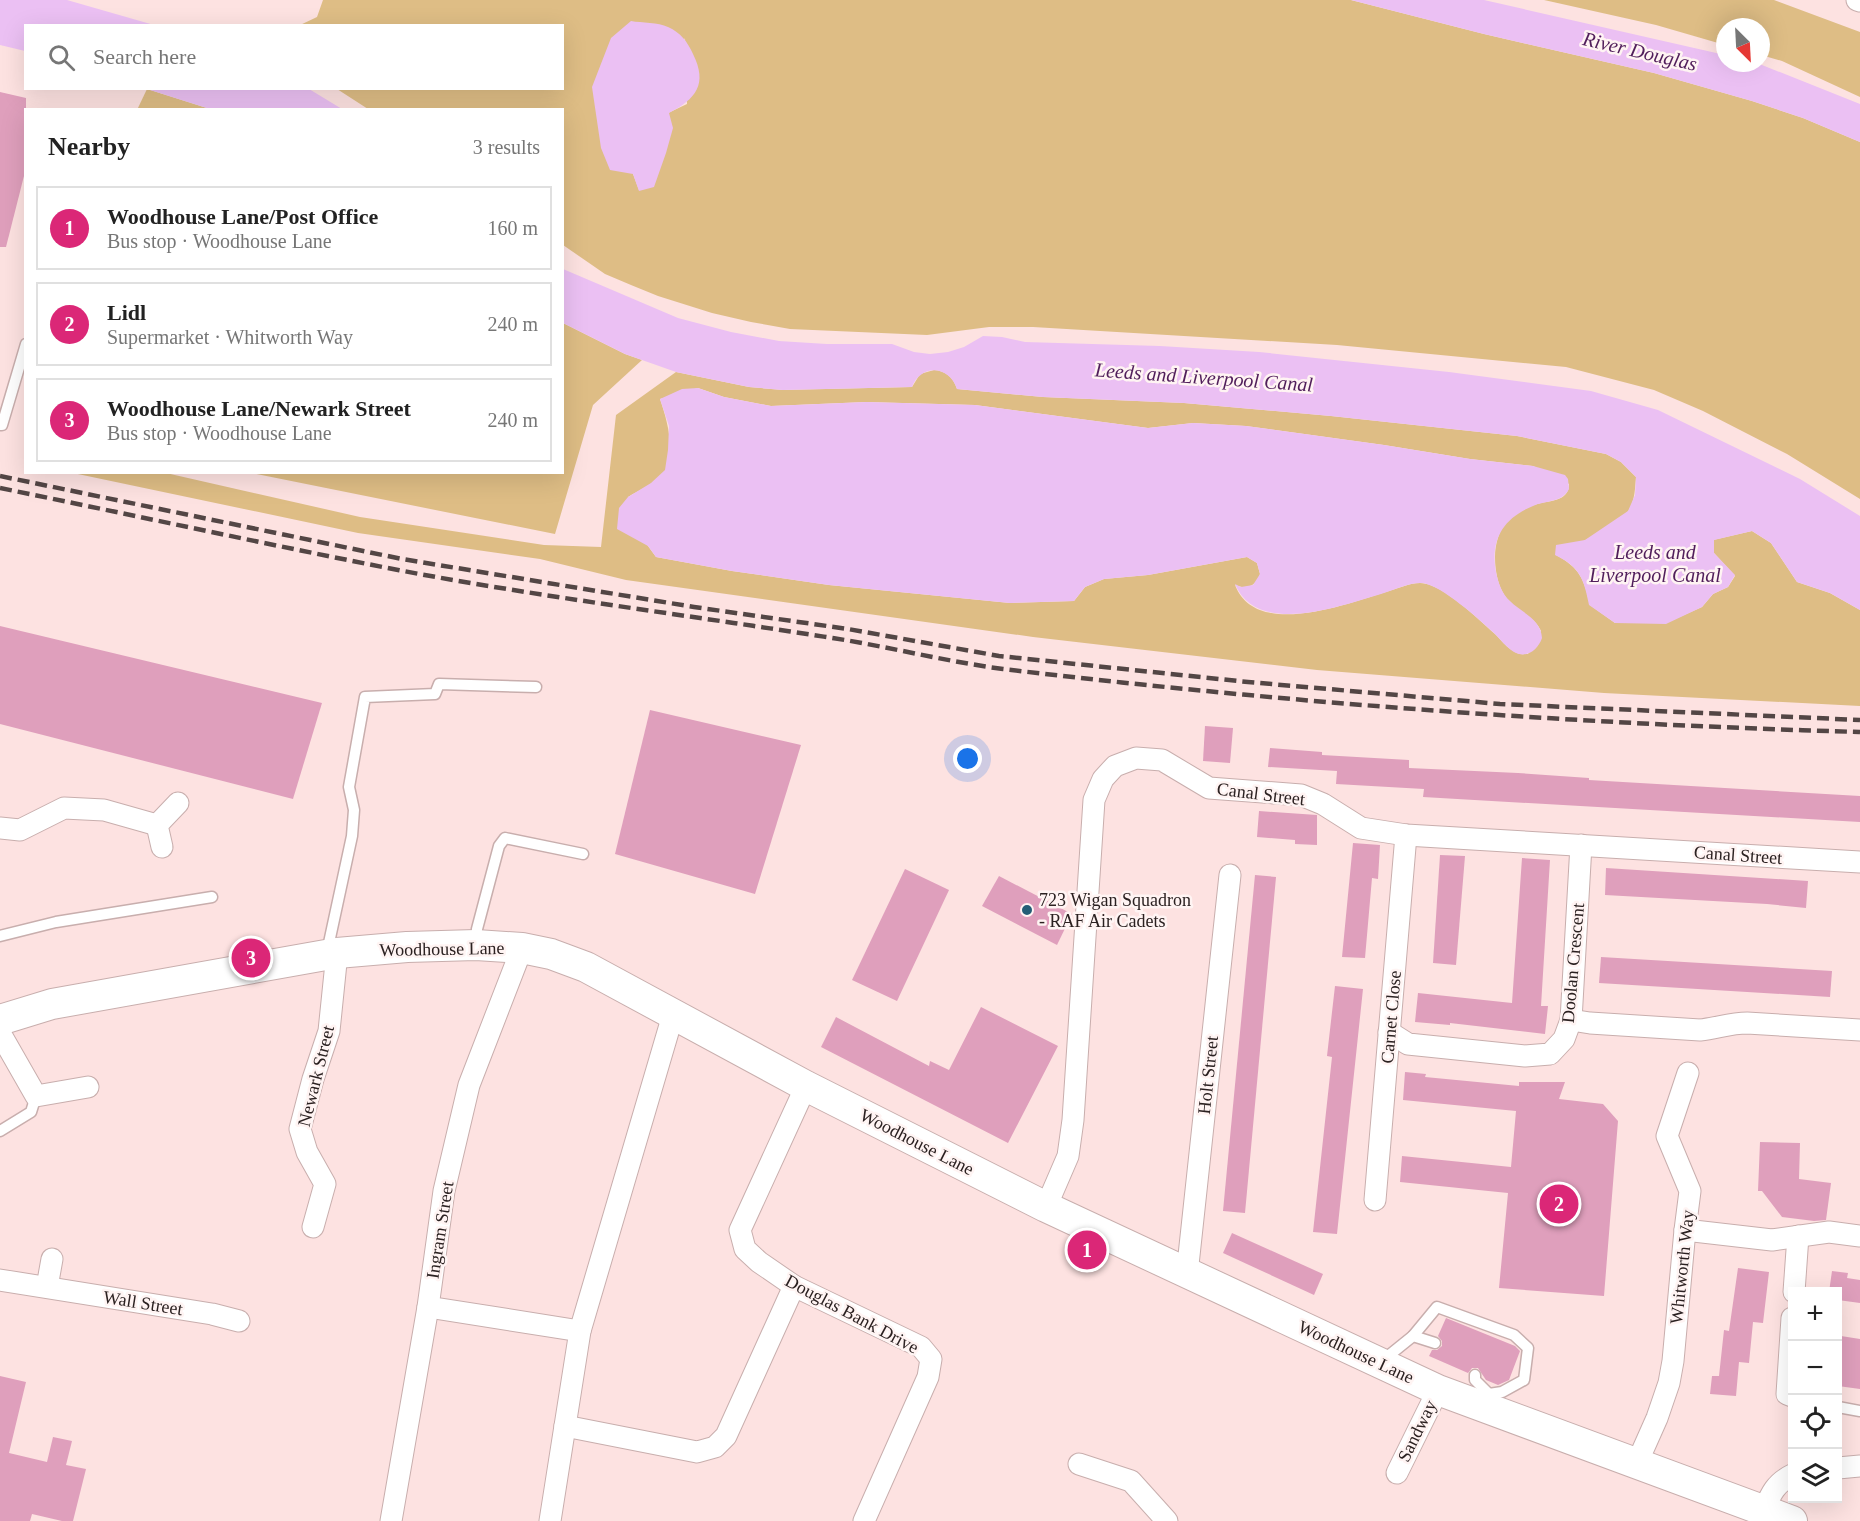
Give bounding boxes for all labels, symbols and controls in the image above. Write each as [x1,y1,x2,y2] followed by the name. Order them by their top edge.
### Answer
[1716,18,1770,72] north arrow
[24,24,564,90] search box
[1580,27,1699,76] water label: River Douglas
[45,41,78,74] icon: search
[93,44,196,69] text: Search here
[48,132,130,161] text: Nearby
[473,136,540,158] text: 3 results
[107,204,378,229] text: Woodhouse Lane/Post Office
[65,217,75,239] text: 1
[487,217,538,239] text: 160 m
[107,230,332,252] text: Bus stop · Woodhouse Lane
[107,300,146,325] text: Lidl
[65,313,75,335] text: 2
[487,313,538,335] text: 240 m
[107,326,353,348] text: Supermarket · Whitworth Way
[1093,358,1314,397] water label: Leeds and Liverpool Canal
[107,396,411,421] text: Woodhouse Lane/Newark Street
[65,409,75,431] text: 3
[487,409,538,431] text: 240 m
[107,422,332,444] text: Bus stop · Woodhouse Lane
[1588,541,1721,587] water label: Leeds and Liverpool Canal
[953,744,982,773] your location
[1216,779,1306,809] street label: Canal Street
[1693,842,1783,868] street label: Canal Street
[1039,890,1191,931] place label: 723 Wigan Squadron - RAF Air Cadets
[1558,902,1588,1024] street label: Doolan Crescent
[1020,903,1034,917] marker: 723 Wigan Squadron - RAF Air Cadets
[232,936,270,980] pin: 3
[379,938,505,960] street label: Woodhouse Lane
[1377,970,1405,1064] street label: Carnet Close
[294,1023,338,1129] street label: Newark Street
[1194,1035,1222,1115] street label: Holt Street
[857,1105,977,1179] street label: Woodhouse Lane
[422,1180,458,1280] street label: Ingram Street
[1540,1182,1578,1226] pin: 2
[1666,1209,1698,1325] street label: Whitworth Way
[1068,1228,1106,1272] pin: 1
[782,1270,922,1358] street label: Douglas Bank Drive
[102,1287,184,1319] street label: Wall Street
[1788,1287,1842,1503] map controls
[1788,1287,1842,1341] button: +
[1295,1317,1417,1387] street label: Woodhouse Lane
[1788,1341,1842,1395] button: −
[1788,1395,1842,1449] button: locate
[1394,1397,1440,1465] street label: Sandway
[1788,1449,1842,1503] button: layers

